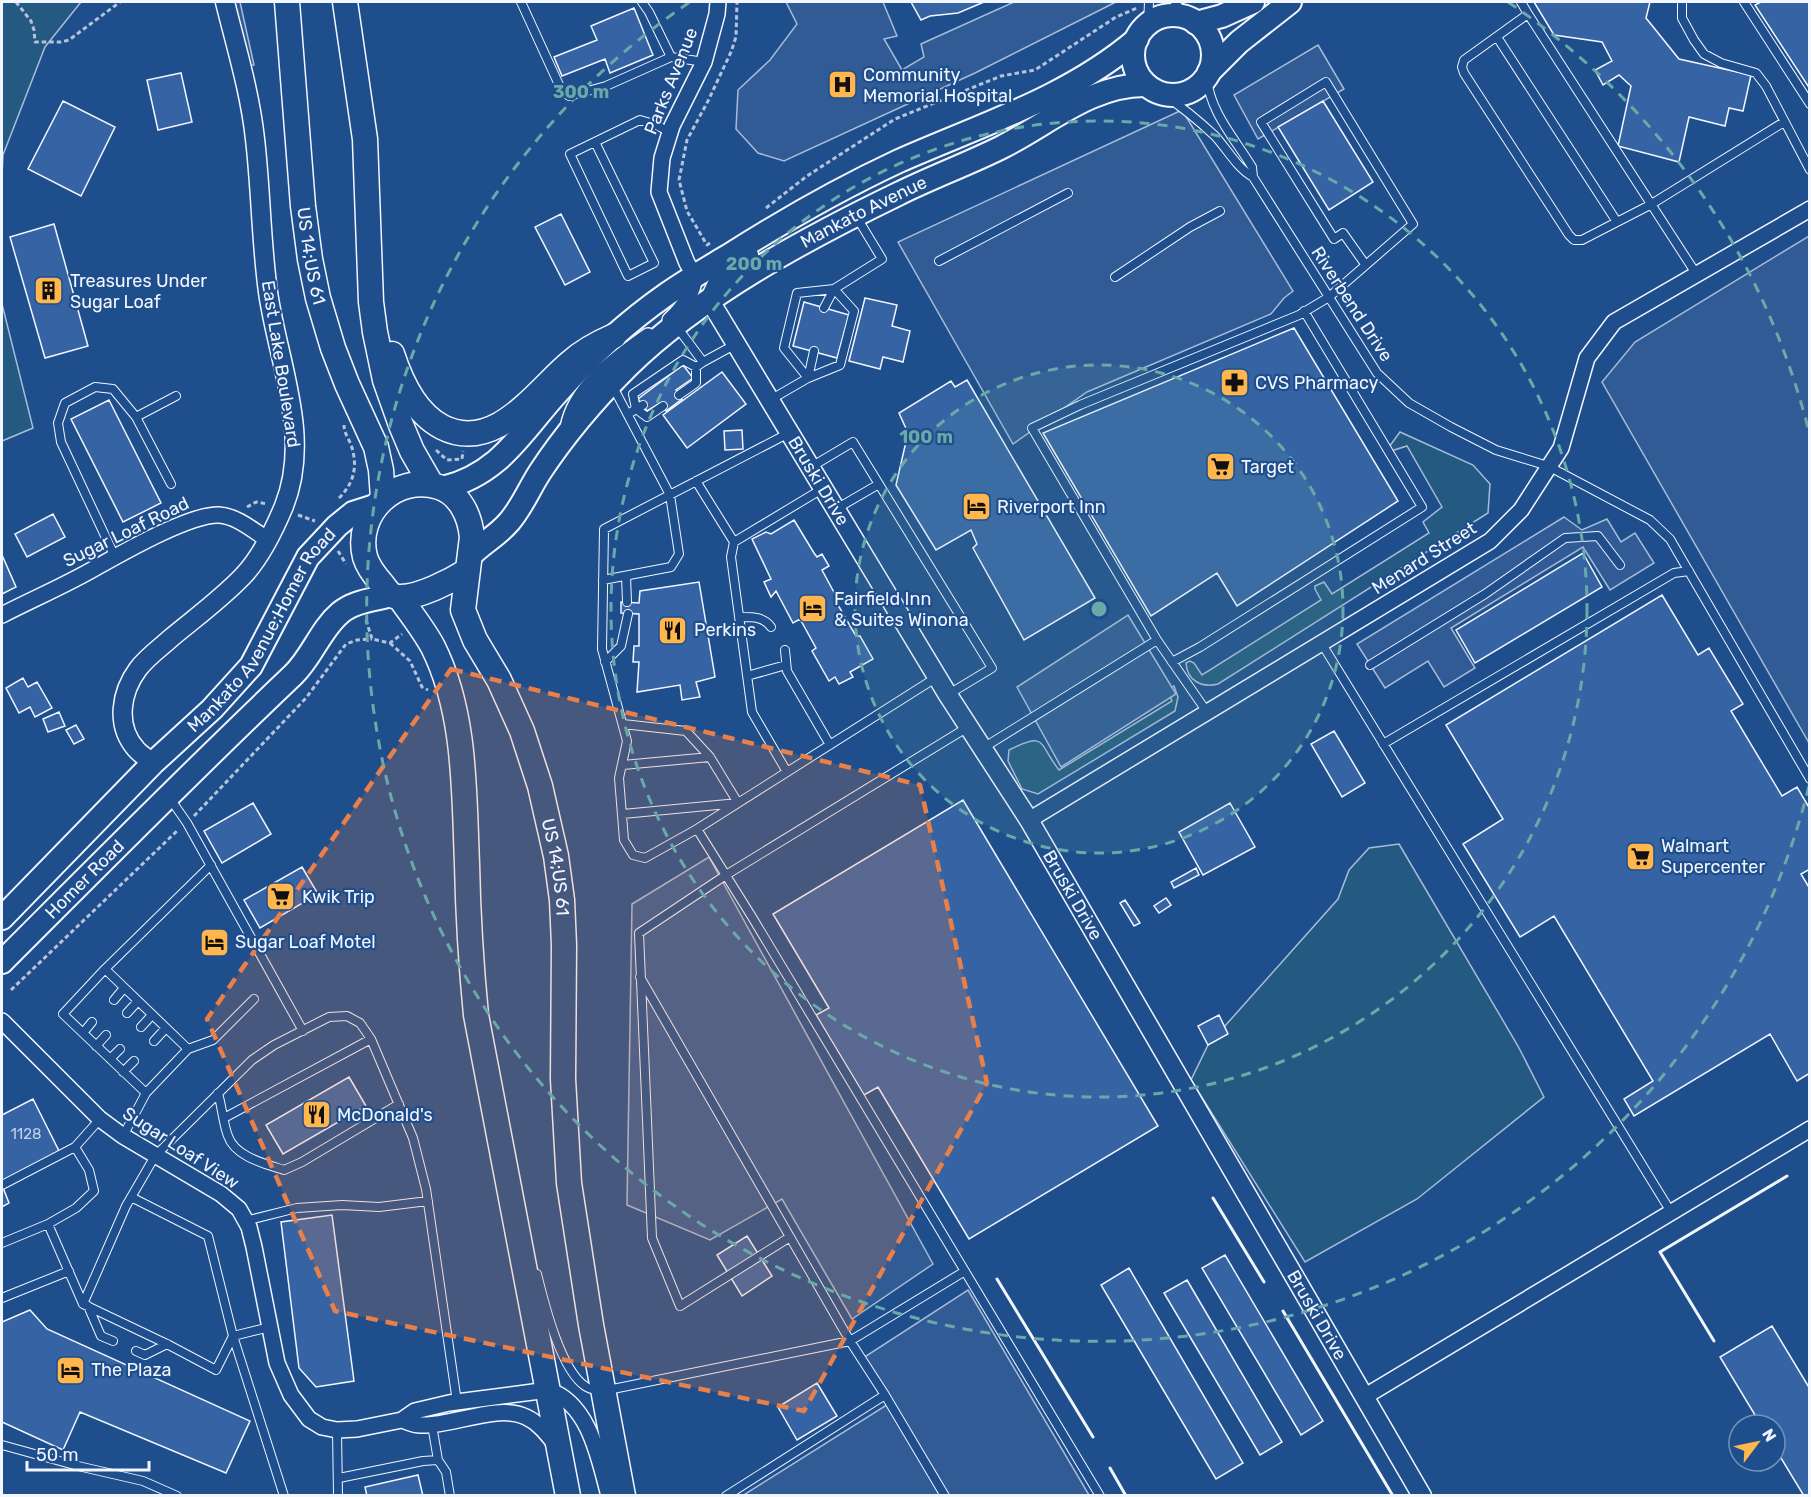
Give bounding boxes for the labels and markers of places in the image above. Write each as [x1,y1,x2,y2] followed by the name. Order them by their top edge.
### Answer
[863,64,1012,107] place label: Community Memorial Hospital
[826,69,858,101] hospital icon: Community Memorial Hospital
[70,270,207,313] place label: Treasures Under Sugar Loaf
[33,275,65,307] building icon: Treasures Under Sugar Loaf
[1218,367,1250,399] pharmacy icon: CVS Pharmacy
[1255,372,1379,394] place label: CVS Pharmacy
[1204,451,1236,483] supermarket icon: Target
[1241,456,1294,478] place label: Target
[960,491,992,523] hotel icon: Riverport Inn
[997,496,1106,518] place label: Riverport Inn
[834,588,969,631] place label: Fairfield Inn & Suites Winona
[797,593,829,625] hotel icon: Fairfield Inn & Suites Winona
[1089,599,1109,619] centre of rings
[657,614,689,646] restaurant icon: Perkins
[694,619,756,641] place label: Perkins
[1661,835,1765,878] place label: Walmart Supercenter
[1624,840,1656,872] supermarket icon: Walmart Supercenter
[265,881,297,913] supermarket icon: Kwik Trip
[302,886,375,908] place label: Kwik Trip
[198,926,230,958] hotel icon: Sugar Loaf Motel
[235,931,376,953] place label: Sugar Loaf Motel
[300,1099,332,1131] restaurant icon: McDonald's
[337,1104,433,1126] place label: McDonald's
[54,1354,86,1386] hotel icon: The Plaza
[91,1359,171,1381] place label: The Plaza

